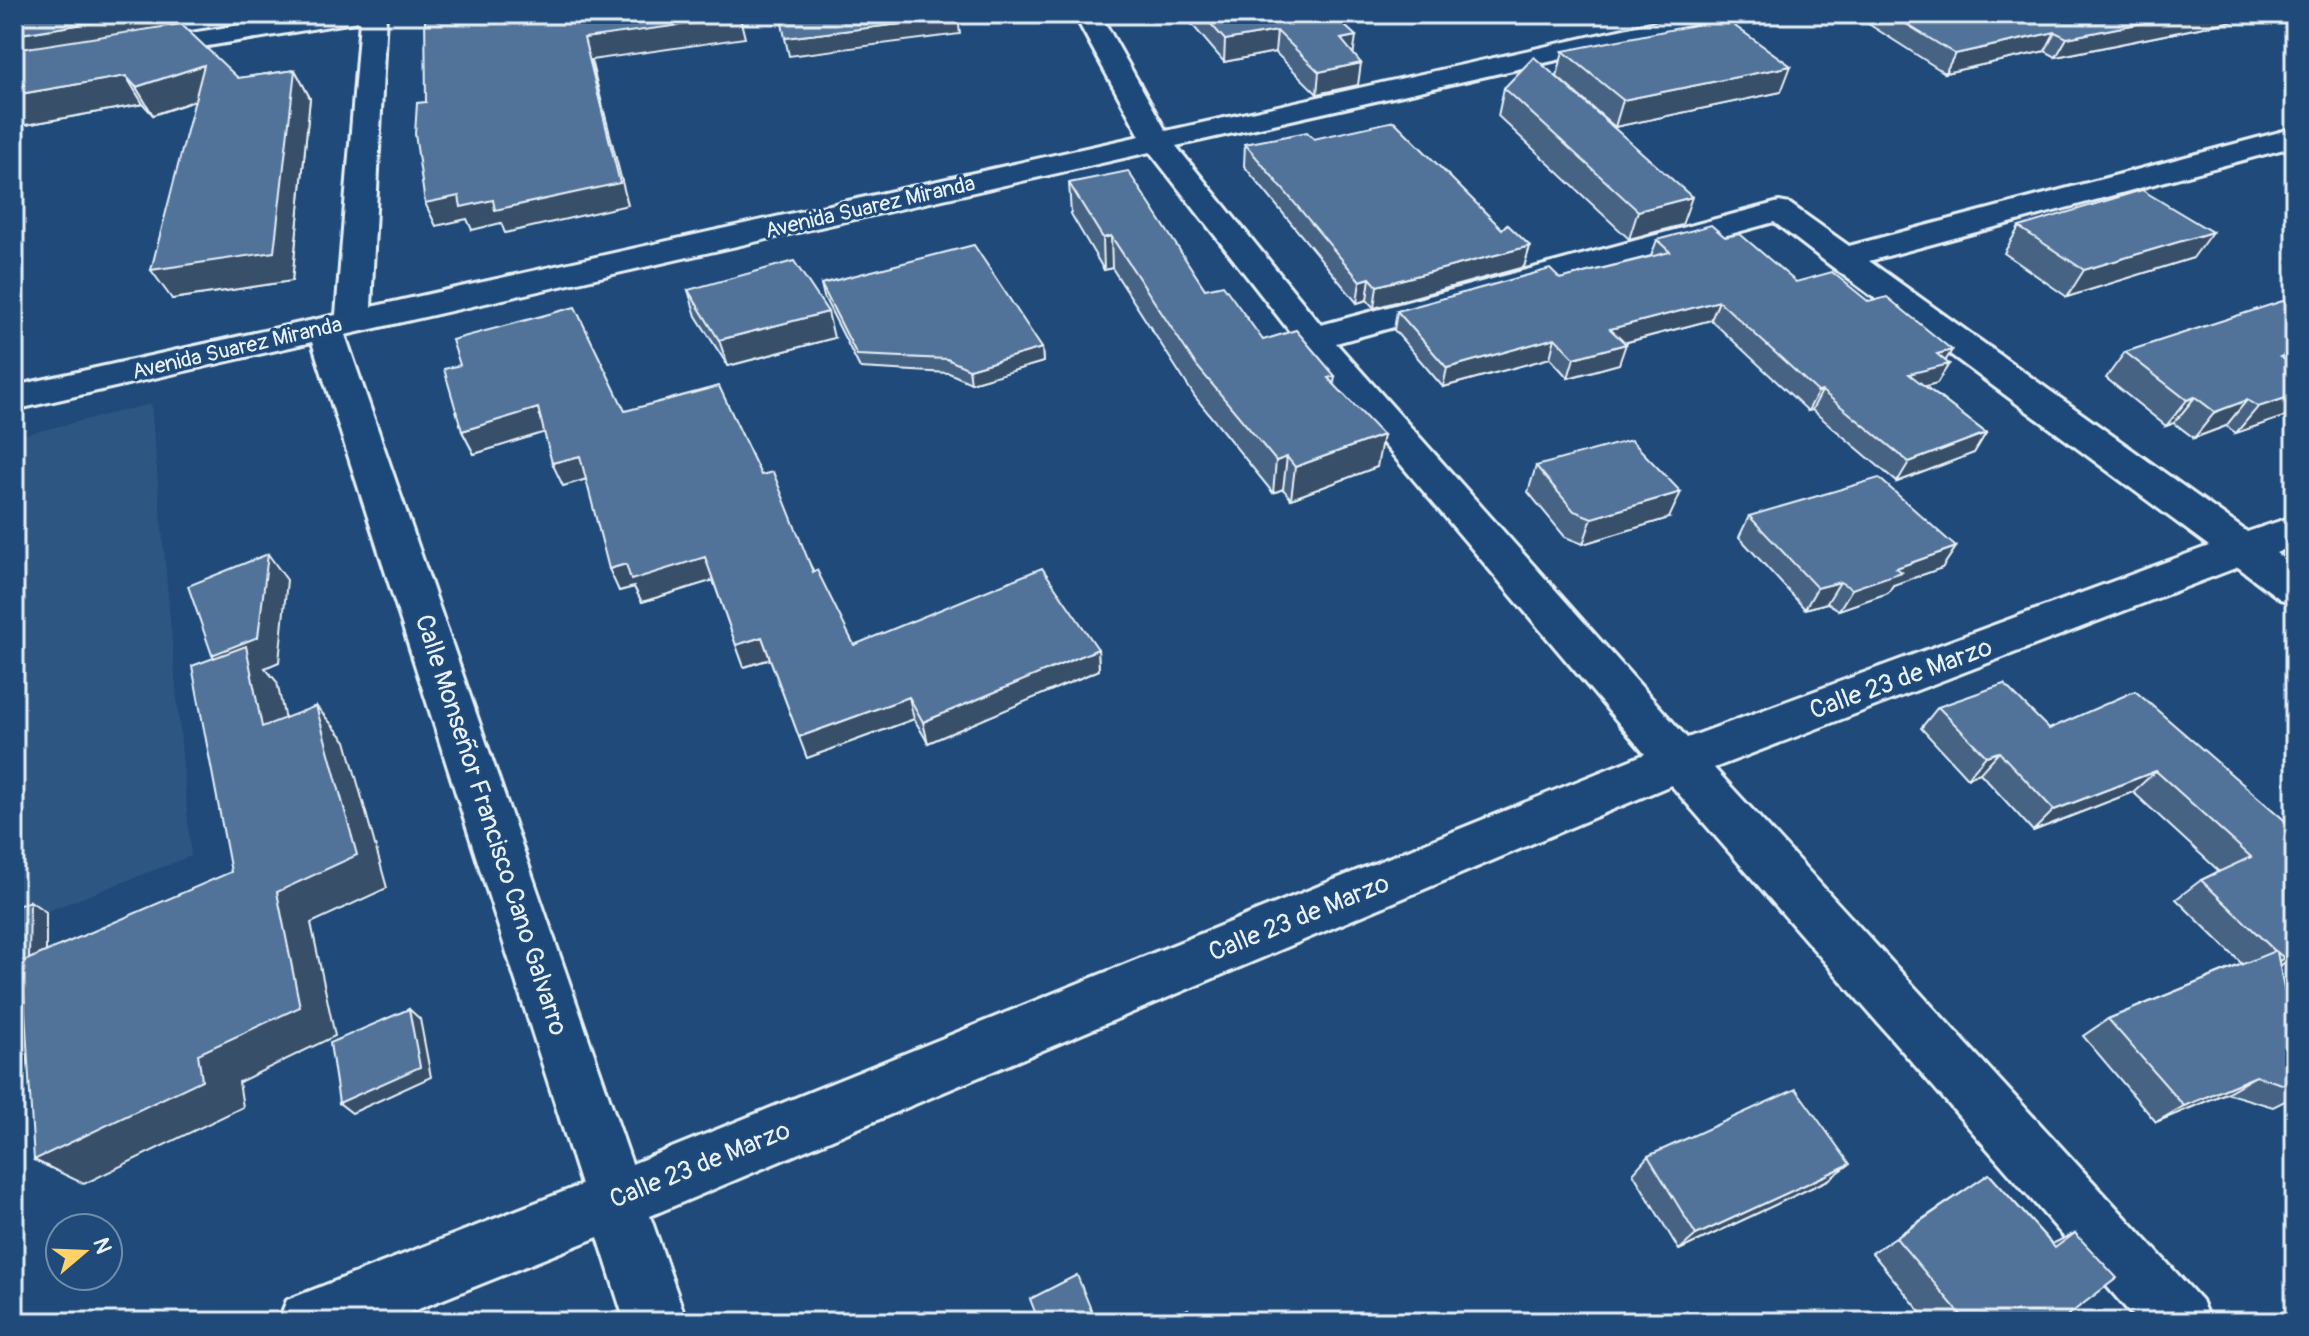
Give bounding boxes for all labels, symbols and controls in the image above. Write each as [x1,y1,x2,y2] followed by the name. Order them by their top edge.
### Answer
[762,169,978,245] street label: Avenida Suarez Miranda
[129,310,345,386] street label: Avenida Suarez Miranda
[408,611,574,1040] street label: Calle Monseñor Francisco Cano Galvarro
[1805,631,1997,727] street label: Calle 23 de Marzo
[1204,867,1394,969] street label: Calle 23 de Marzo
[605,1114,795,1216] street label: Calle 23 de Marzo
[44,1212,124,1292] north arrow
[86,1234,118,1258] text: N

